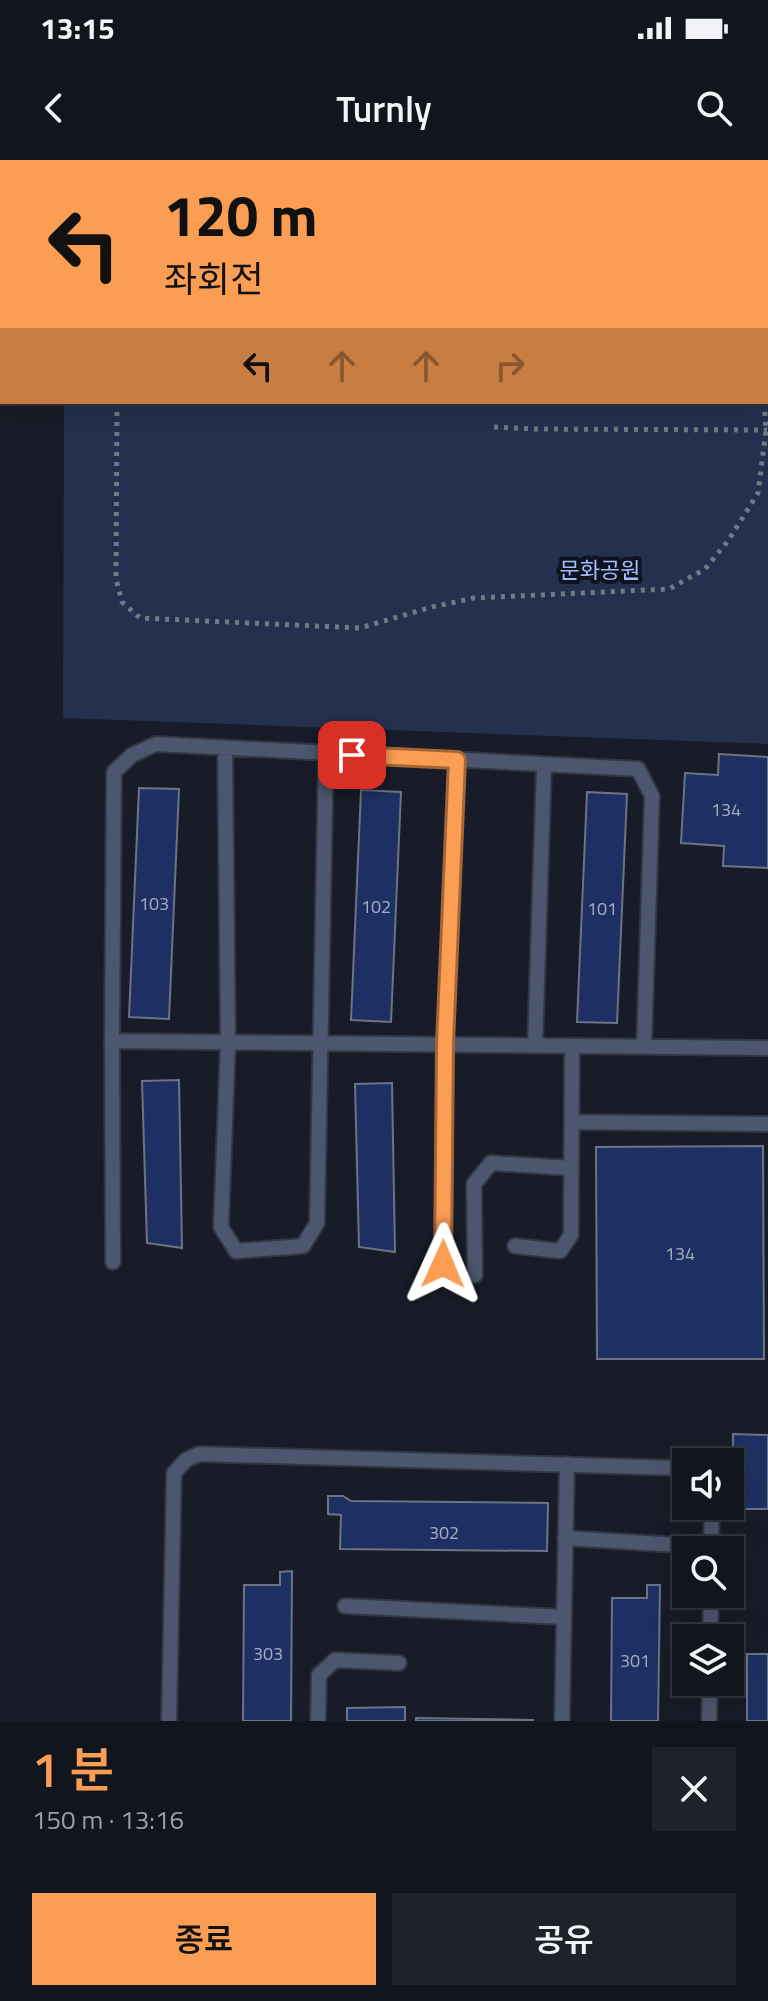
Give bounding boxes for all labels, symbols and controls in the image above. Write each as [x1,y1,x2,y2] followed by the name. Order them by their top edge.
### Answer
[40,5,115,51] text: 13:15
[336,81,432,136] text: Turnly
[32,86,76,130] icon: back
[692,86,736,130] icon: search
[164,173,317,258] text: 120 m
[32,192,136,296] icon: left
[164,251,263,306] text: 좌회전
[236,344,280,388] icon: left
[320,344,364,388] icon: ahead
[404,344,448,388] icon: ahead
[488,344,532,388] icon: right
[560,553,640,587] park label: 문화공원
[318,721,386,789] pin
[330,733,374,777] icon: arrive
[711,796,741,823] house number: 134
[139,890,169,917] house number: 103
[361,893,391,920] house number: 102
[587,895,617,922] house number: 101
[401,1222,485,1306] position arrow
[665,1240,695,1267] house number: 134
[672,1448,744,1696] map controls
[672,1448,744,1520] button: sound
[429,1519,459,1546] house number: 302
[672,1536,744,1608] button: search
[672,1624,744,1696] button: layers
[253,1640,283,1667] house number: 303
[620,1647,650,1674] house number: 301
[32,1733,114,1806] text: 1 분
[652,1747,736,1831] button: close
[32,1800,184,1839] text: 150 m · 13:16
[32,1893,376,1985] button: 종료
[392,1893,736,1985] button: 공유

